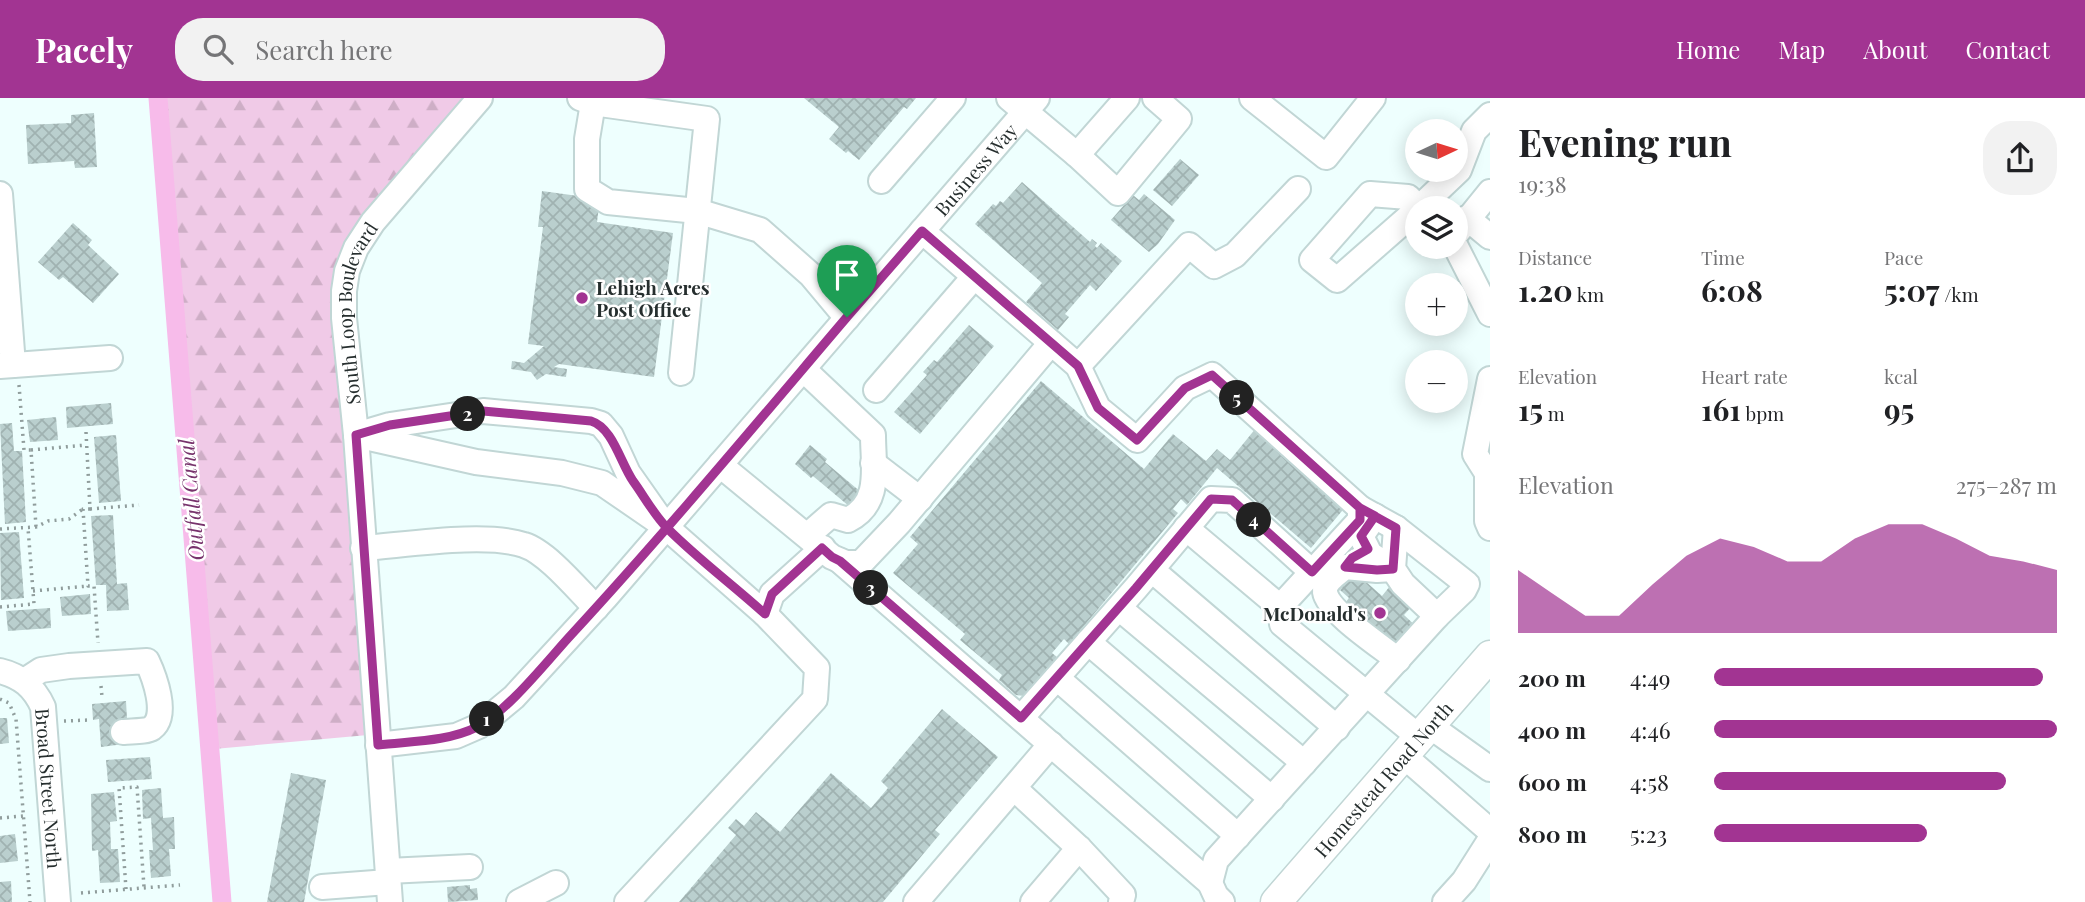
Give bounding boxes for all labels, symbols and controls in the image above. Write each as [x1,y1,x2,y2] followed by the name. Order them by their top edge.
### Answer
[175,18,665,81] search box
[35,27,133,71] text: Pacely
[199,30,237,68] icon: search
[255,32,393,67] text: Search here
[1676,33,1740,65] text: Home
[1778,33,1825,65] text: Map
[1863,33,1927,65] text: About
[1965,33,2050,65] text: Contact
[1518,116,1732,167] text: Evening run
[928,117,1023,221] street label: Business Way
[1405,119,1468,182] north arrow
[1405,119,1468,413] map controls
[1983,121,2057,195] button: share
[1518,168,1567,199] text: 19:38
[1405,196,1468,259] button: layers
[331,216,383,406] street label: South Loop Boulevard
[1518,244,1592,270] text: Distance
[1701,244,1745,270] text: Time
[1884,244,1923,270] text: Pace
[817,245,877,317] pin
[828,256,866,294] icon: arrive
[1518,270,1573,310] text: 1.20
[1701,270,1763,310] text: 6:08
[1884,270,1939,310] text: 5:07
[1405,273,1468,336] button: +
[596,274,710,322] place label: Lehigh Acres Post Office
[1573,281,1604,307] text: km
[1939,281,1979,307] text: /km
[574,290,590,306] marker: Lehigh Acres Post Office
[1405,350,1468,413] button: −
[1518,363,1597,389] text: Elevation
[1701,363,1788,389] text: Heart rate
[1884,363,1918,389] text: kcal
[1220,380,1254,416] pin: 5
[1232,384,1241,410] text: 5
[1518,389,1543,429] text: 15
[1701,389,1741,429] text: 161
[1884,389,1914,429] text: 95
[450,396,486,432] pin: 2
[463,400,472,426] text: 2
[1543,400,1565,426] text: m
[1741,400,1784,426] text: bpm
[171,437,209,562] water label: Outfall Canal
[1518,469,1614,500] text: Elevation
[1956,469,2057,500] text: 275–287 m
[1236,502,1272,538] pin: 4
[1248,506,1259,532] text: 4
[854,570,888,606] pin: 3
[866,574,875,600] text: 3
[1263,600,1366,626] place label: McDonald's
[1372,605,1388,621] marker: McDonald's
[1518,662,1586,693] text: 200 m
[1630,662,1671,693] text: 4:49
[1308,695,1458,863] street label: Homestead Road North
[470,702,504,736] pin: 1
[483,705,490,731] text: 1
[30,707,68,870] street label: Broad Street North
[1518,714,1586,745] text: 400 m
[1630,714,1671,745] text: 4:46
[1518,766,1587,797] text: 600 m
[1630,766,1669,797] text: 4:58
[1518,818,1587,849] text: 800 m
[1630,818,1667,849] text: 5:23

